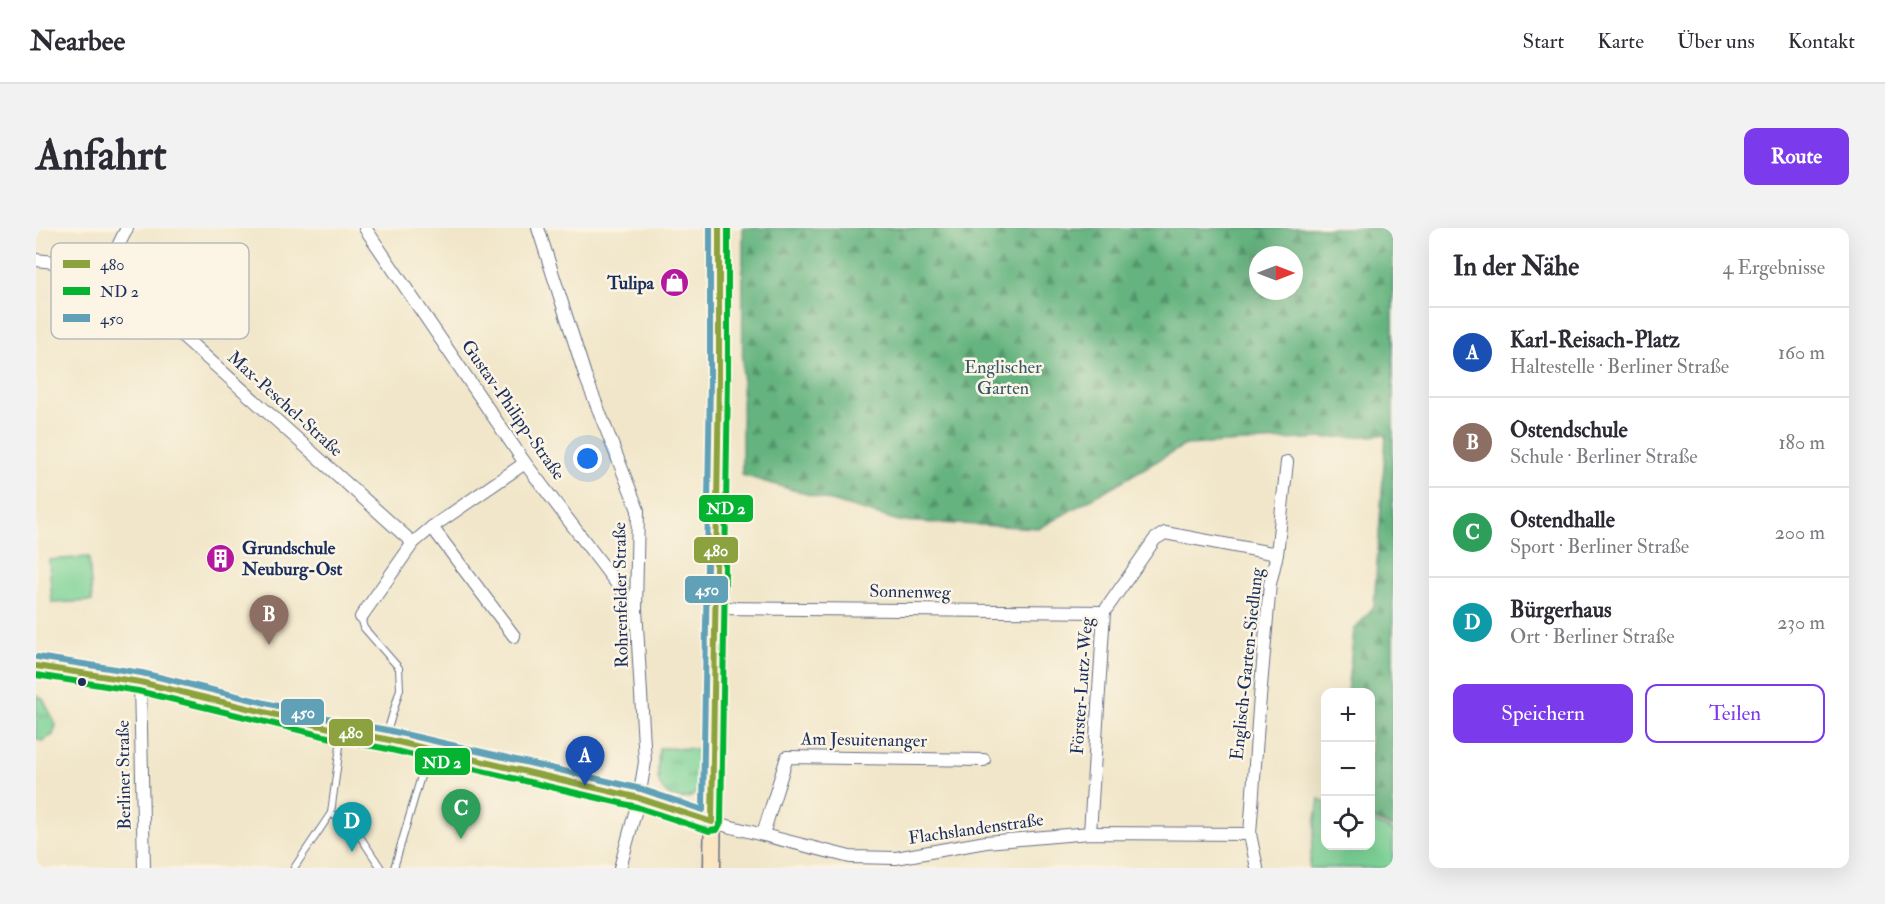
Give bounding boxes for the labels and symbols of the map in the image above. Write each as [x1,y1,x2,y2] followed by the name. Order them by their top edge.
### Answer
[51,243,249,339] legend
[1249,246,1303,300] north arrow
[100,255,124,275] text: 480
[659,267,691,299] shop icon: Tulipa
[606,272,655,295] place label: Tulipa
[100,282,139,302] text: ND 2
[100,309,124,329] text: 450
[456,335,570,485] street label: Gustav-Philipp-Straße
[222,346,348,462] street label: Max-Peschel-Straße
[964,356,1042,400] park label: Englischer Garten
[573,444,602,473] your location
[698,494,754,523] line badge: ND 2
[706,499,745,519] text: ND 2
[608,521,634,668] street label: Rohrenfelder Straße
[693,536,739,564] line badge: 480
[241,537,343,581] place label: Grundschule Neuburg-Ost
[703,541,728,561] text: 480
[205,542,237,574] building icon: Grundschule Neuburg-Ost
[1225,565,1269,761] street label: Englisch-Garten-Siedlung
[684,575,729,604] line badge: 450
[694,580,719,600] text: 450
[869,580,952,604] street label: Sonnenweg
[250,596,288,645] pin: B
[1066,615,1098,755] street label: Förster-Lutz-Weg
[76,676,88,688] unlabelled marker
[280,698,325,726] line badge: 450
[290,703,315,723] text: 450
[328,718,374,747] line badge: 480
[112,719,136,830] street label: Berliner Straße
[338,723,363,743] text: 480
[800,727,928,753] street label: Am Jesuitenanger
[566,736,604,786] pin: A
[414,747,471,776] line badge: ND 2
[422,753,461,773] text: ND 2
[442,790,480,839] pin: C
[332,802,372,852] pin: D
[907,808,1046,850] street label: Flachslandenstraße

